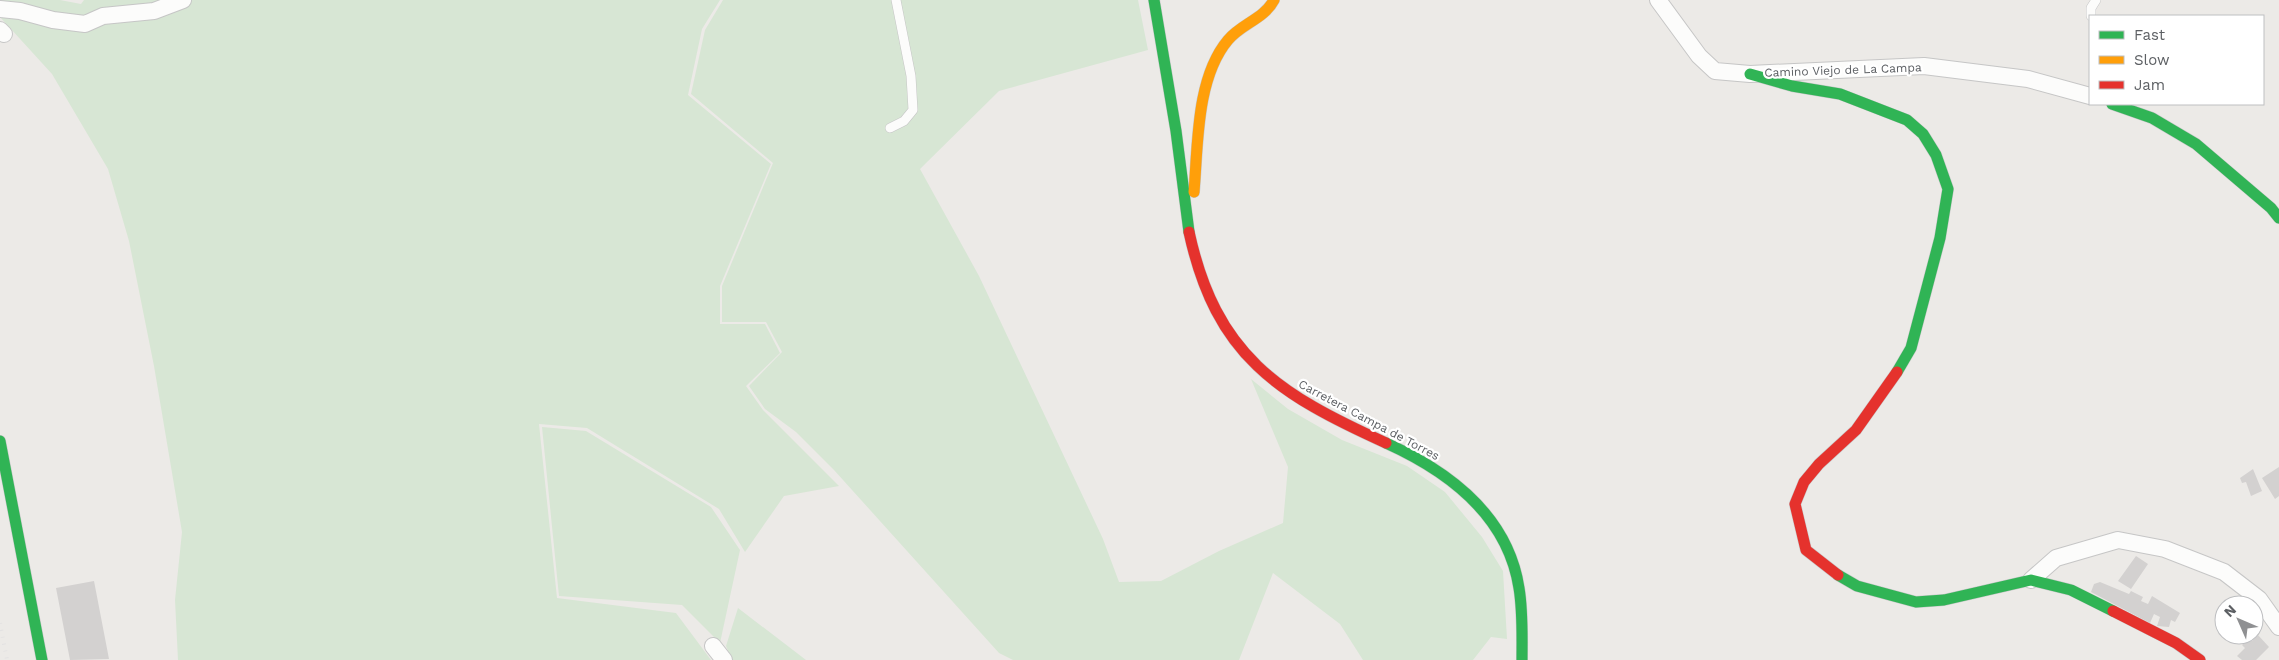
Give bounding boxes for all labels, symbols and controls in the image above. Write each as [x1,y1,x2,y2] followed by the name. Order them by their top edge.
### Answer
[2089,15,2264,105] legend
[2134,26,2166,44] text: Fast
[2134,51,2170,69] text: Slow
[1764,60,1922,80] street label: Camino Viejo de La Campa
[2134,76,2165,94] text: Jam
[1296,377,1442,463] street label: Carretera Campa de Torres
[2214,595,2264,645] north arrow
[2220,601,2239,620] text: N

